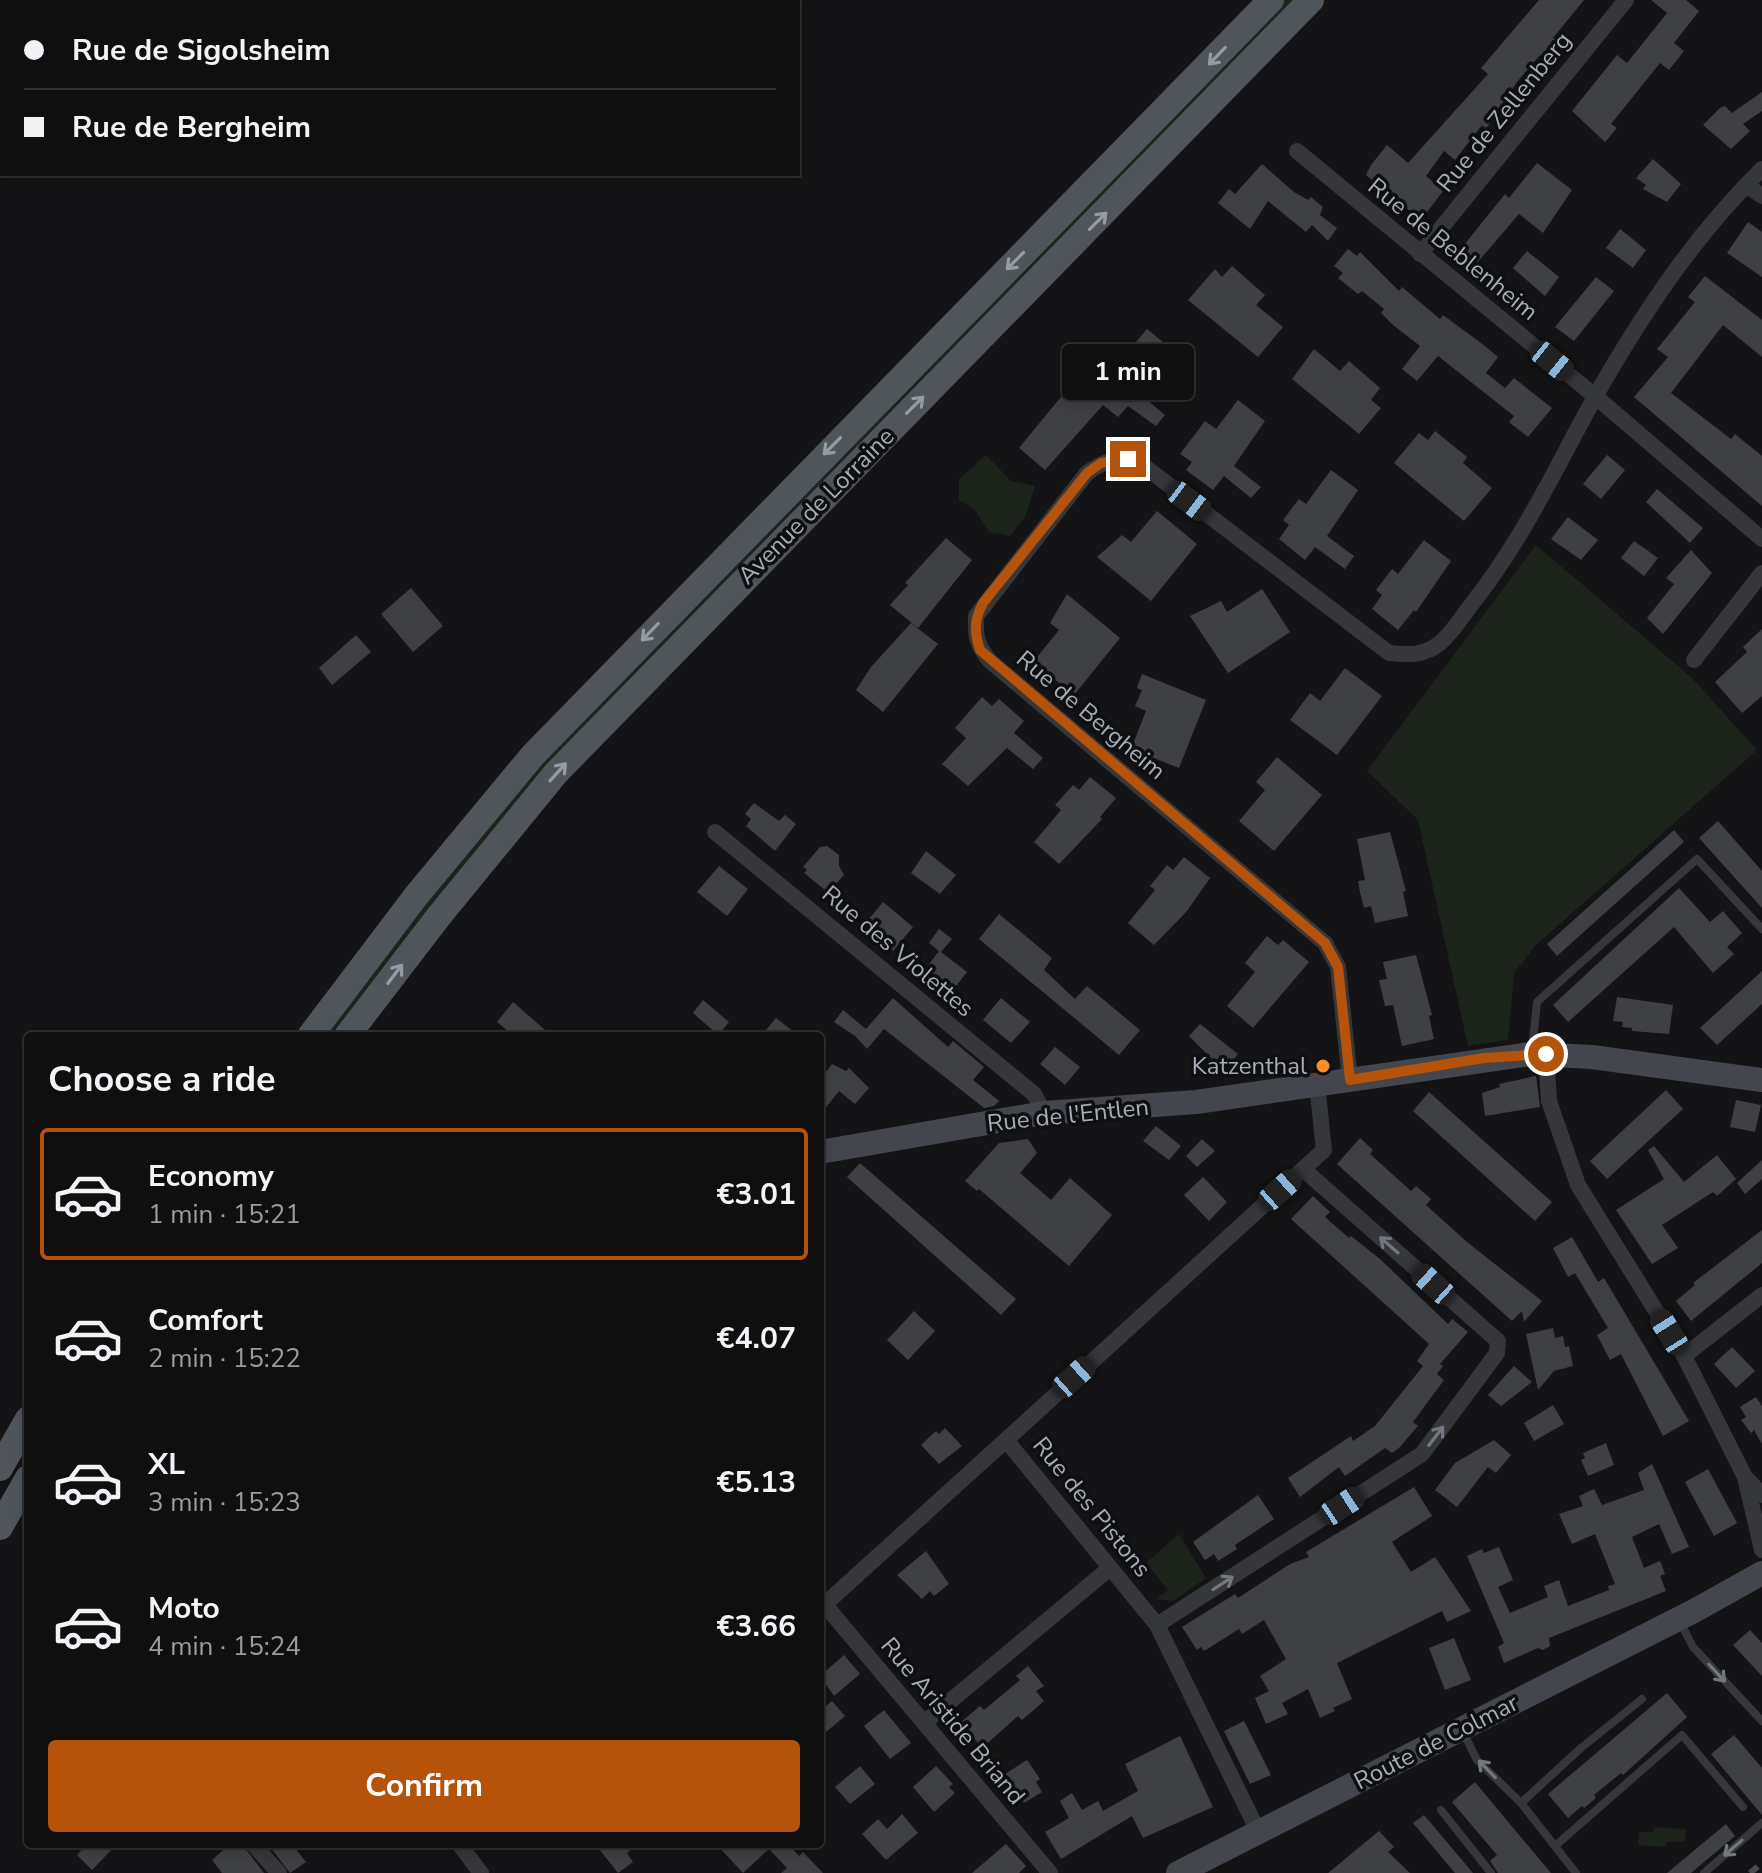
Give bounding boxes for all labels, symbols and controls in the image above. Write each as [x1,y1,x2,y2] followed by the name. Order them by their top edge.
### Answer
[1429,25,1579,199] street label: Rue de Zellenberg
[72,30,330,71] text: Rue de Sigolsheim
[1208,46,1227,65] one-way arrow
[72,107,311,148] text: Rue de Bergheim
[1361,170,1545,328] street label: Rue de Beblenheim
[1089,211,1108,231] one-way arrow
[1006,251,1025,270] one-way arrow
[1526,337,1578,385] car
[1062,343,1194,399] callout: 1 min
[1094,354,1162,389] text: 1 min
[906,395,925,415] one-way arrow
[731,421,901,591] street label: Avenue de Lorraine
[823,436,842,455] one-way arrow
[1110,441,1146,477] route end
[1163,477,1215,525] car
[641,622,660,642] one-way arrow
[1010,643,1172,787] street label: Rue de Bergheim
[549,762,567,782] one-way arrow
[815,878,981,1024] street label: Rue des Violettes
[386,964,403,985] one-way arrow
[1528,1036,1564,1072] route start
[1192,1050,1307,1082] place label: Katzenthal
[48,1055,276,1104] text: Choose a ride
[1314,1057,1332,1075] marker: Katzenthal
[986,1091,1150,1139] street label: Rue de l'Entlen
[148,1156,274,1197] text: Economy
[52,1158,124,1230] icon: car
[1254,1165,1306,1215] car
[717,1174,796,1215] text: €3.01
[148,1197,301,1232] text: 1 min · 15:21
[1380,1237,1400,1255] one-way arrow
[1407,1259,1459,1309] car
[148,1300,263,1341] text: Comfort
[52,1302,124,1374] icon: car
[1646,1305,1692,1359] car
[717,1318,796,1359] text: €4.07
[148,1341,301,1376] text: 2 min · 15:22
[1048,1352,1100,1402] car
[1427,1426,1444,1447] one-way arrow
[1025,1430,1159,1584] street label: Rue des Pistons
[148,1444,185,1485] text: XL
[52,1446,124,1518] icon: car
[717,1462,796,1503] text: €5.13
[1315,1483,1369,1529] car
[148,1485,301,1520] text: 3 min · 15:23
[1211,1574,1234,1590] one-way arrow
[148,1588,220,1629] text: Moto
[52,1590,124,1662] icon: car
[717,1606,796,1647] text: €3.66
[148,1629,301,1664] text: 4 min · 15:24
[874,1631,1032,1811] street label: Rue Aristide Briand
[1707,1662,1726,1682] one-way arrow
[1348,1687,1524,1797] street label: Route de Colmar
[48,1740,800,1832] button: Confirm
[1477,1759,1496,1779] one-way arrow
[1723,1839,1744,1857] one-way arrow

